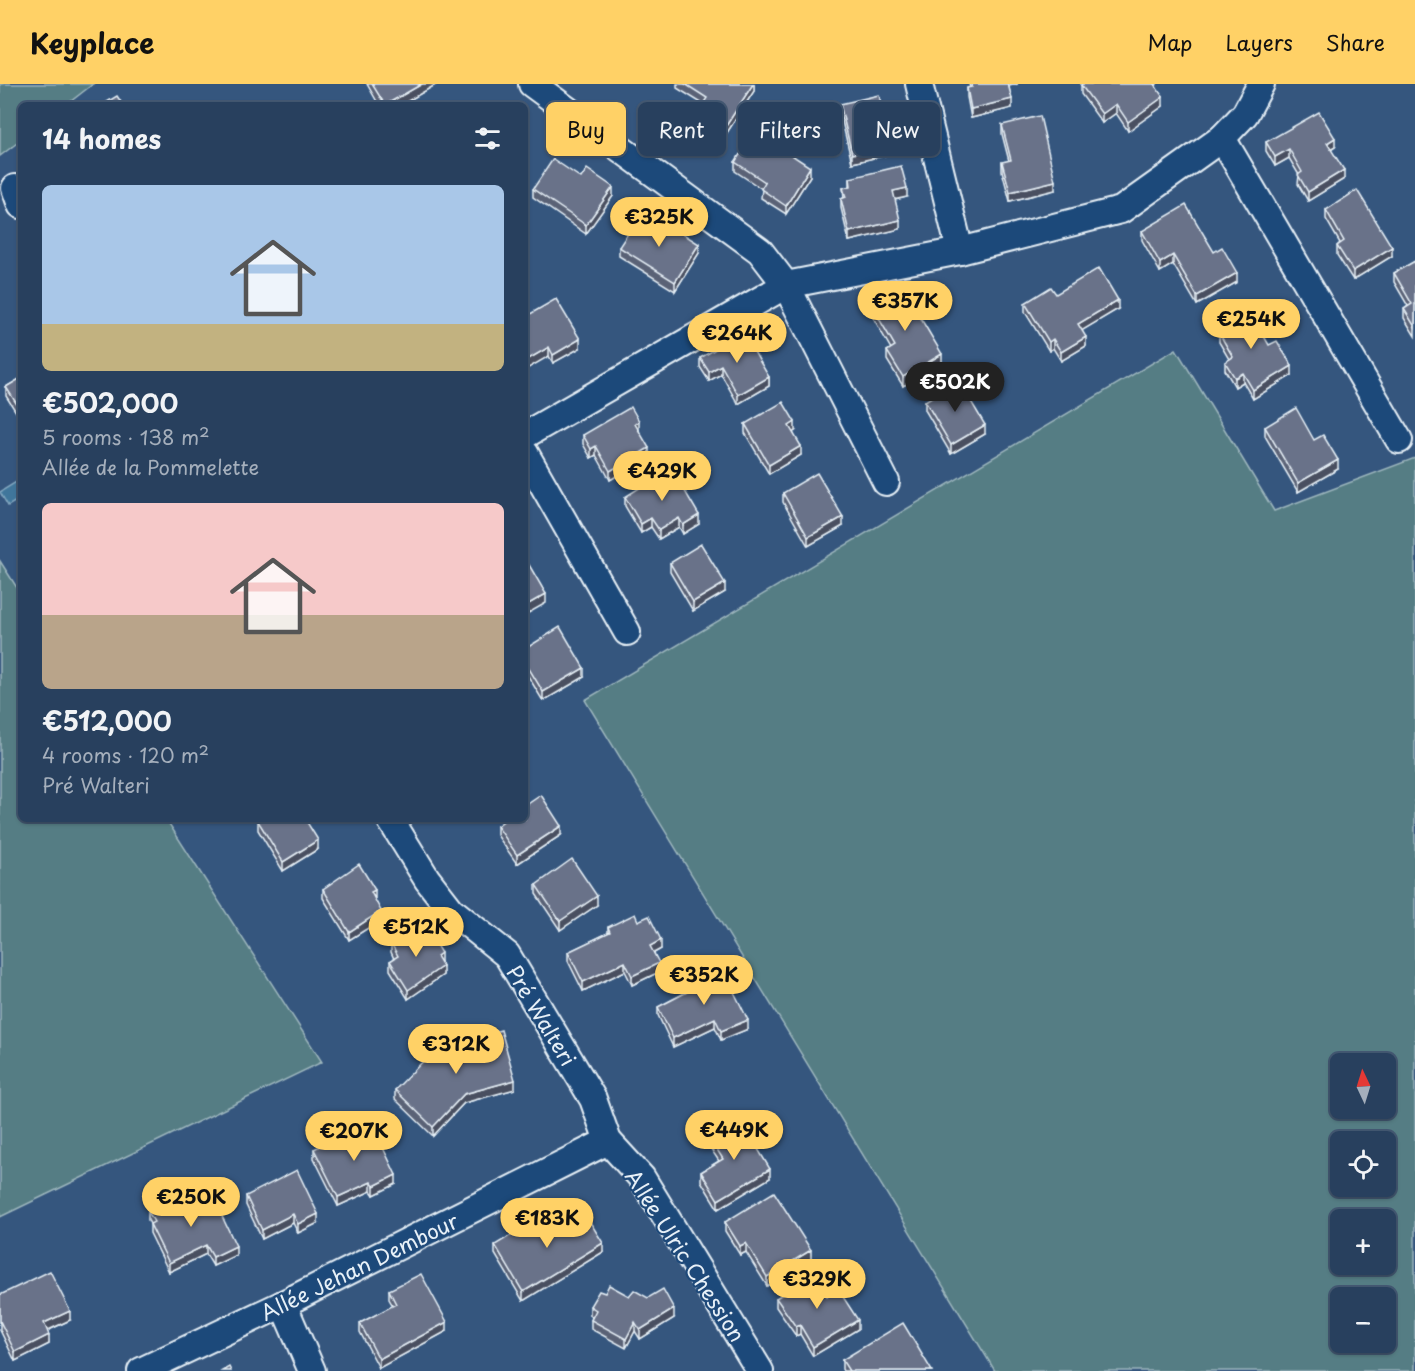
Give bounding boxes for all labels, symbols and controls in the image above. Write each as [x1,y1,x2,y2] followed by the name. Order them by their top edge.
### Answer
[30,21,155,64] text: Keyplace
[1148,26,1192,58] text: Map
[1225,26,1293,58] text: Layers
[1326,26,1385,58] text: Share
[546,102,626,156] chip: Buy
[638,102,726,156] chip: Rent
[738,102,842,156] chip: Filters
[854,102,940,156] chip: New
[42,119,161,158] text: 14 homes
[471,122,504,155] icon: filters
[617,197,701,248] pin: €325K
[624,201,694,231] text: €325K
[219,224,327,332] icon: home
[863,281,947,332] pin: €357K
[871,285,939,315] text: €357K
[1209,299,1293,350] pin: €254K
[1216,303,1286,333] text: €254K
[695,313,779,364] pin: €264K
[702,317,772,347] text: €264K
[913,362,997,413] pin: €502K
[919,366,991,396] text: €502K
[42,383,178,422] text: €502,000
[42,422,210,452] text: 5 rooms · 138 m²
[620,451,704,502] pin: €429K
[42,452,259,482] text: Allée de la Pommelette
[627,455,697,485] text: €429K
[219,542,327,650] icon: home
[42,701,172,740] text: €512,000
[42,740,209,770] text: 4 rooms · 120 m²
[42,770,150,800] text: Pré Walteri
[374,907,458,958] pin: €512K
[383,911,449,941] text: €512K
[662,955,746,1006] pin: €352K
[499,958,585,1072] street label: Pré Walteri
[669,959,739,989] text: €352K
[414,1024,498,1075] pin: €312K
[422,1028,490,1058] text: €312K
[1330,1053,1396,1119] north arrow
[1330,1053,1396,1353] map controls
[692,1110,776,1161] pin: €449K
[312,1111,396,1162] pin: €207K
[699,1114,769,1144] text: €449K
[319,1115,389,1145] text: €207K
[1330,1131,1396,1197] button: locate
[618,1162,754,1348] street label: Allée Ulric Chession
[149,1177,233,1228] pin: €250K
[156,1181,226,1211] text: €250K
[505,1198,589,1249] pin: €183K
[514,1202,580,1232] text: €183K
[255,1204,464,1328] street label: Allée Jehan Dembour
[1330,1209,1396,1275] button: +
[775,1259,859,1310] pin: €329K
[783,1263,851,1293] text: €329K
[1330,1287,1396,1353] button: −

